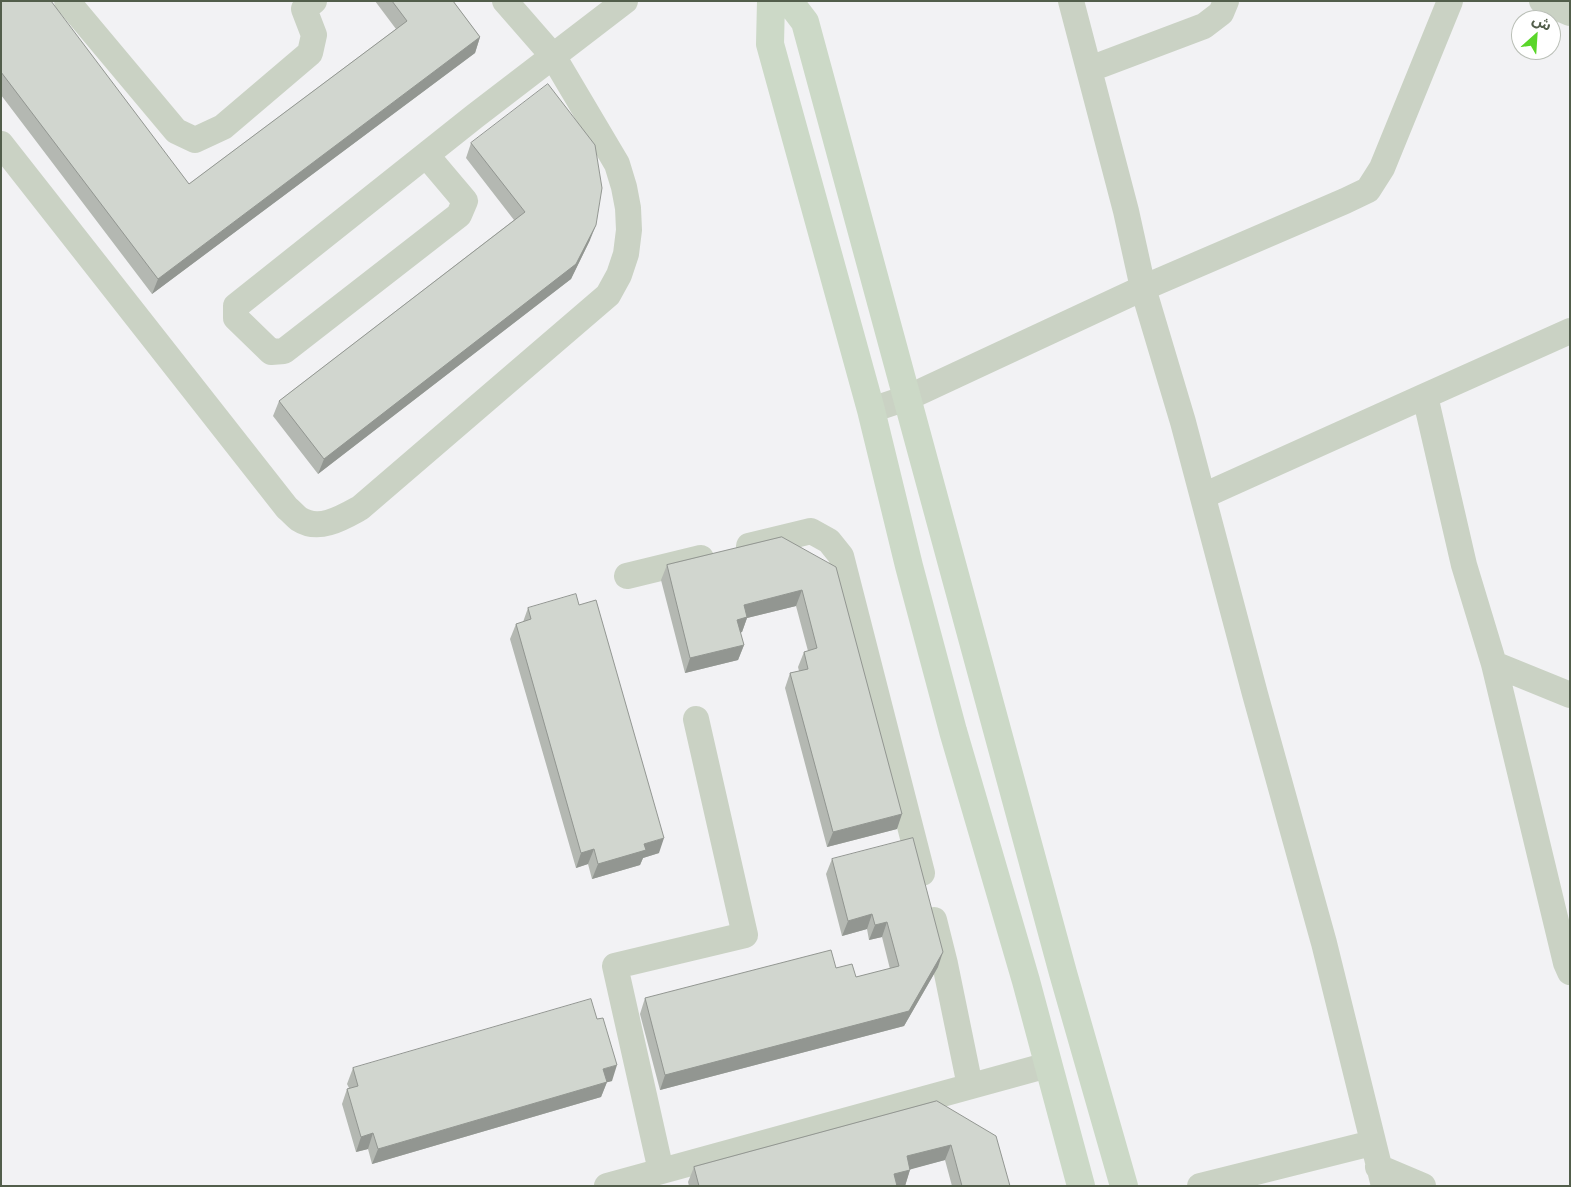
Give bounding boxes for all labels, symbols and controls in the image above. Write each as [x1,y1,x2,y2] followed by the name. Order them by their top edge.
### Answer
[1511,10,1561,60] north arrow
[1530,11,1554,34] text: ش

